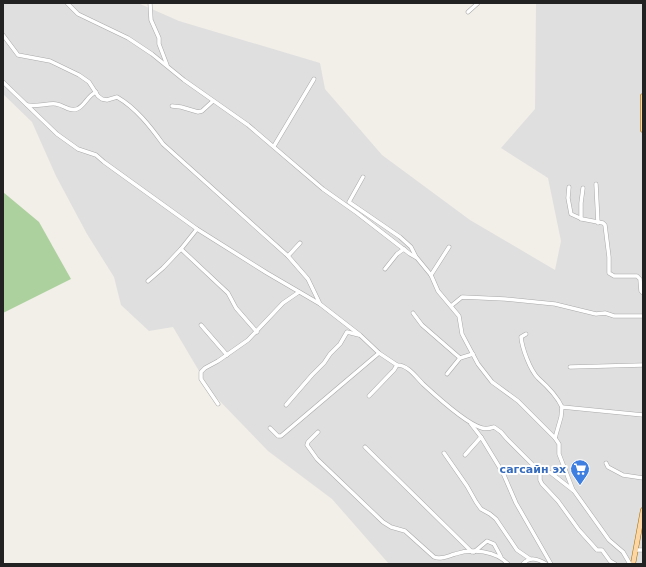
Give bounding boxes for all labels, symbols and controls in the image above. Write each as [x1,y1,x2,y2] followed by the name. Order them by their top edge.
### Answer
[569,458,591,486] supermarket icon: сагсайн эх
[500,463,566,476] place label: сагсайн эх

